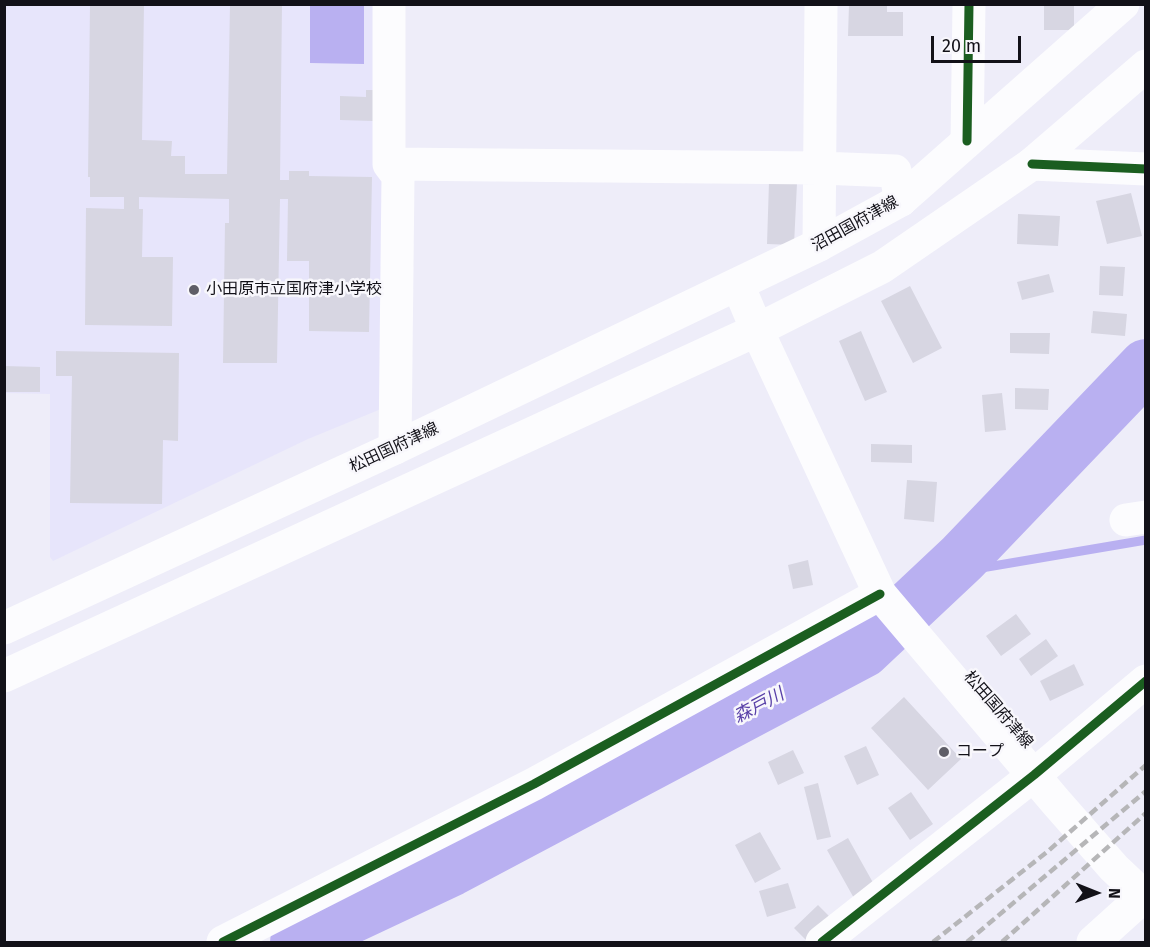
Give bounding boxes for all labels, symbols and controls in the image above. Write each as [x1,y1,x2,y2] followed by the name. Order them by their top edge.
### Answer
[934,24,1024,62] scale bar
[942,35,981,57] text: 20 m
[808,192,902,256] street label: 沼田国府津線
[206,280,382,300] place label: 小田原市立国府津小学校
[187,283,201,297] marker: 小田原市立国府津小学校
[346,419,442,477] street label: 松田国府津線
[959,667,1037,753] street label: 松田国府津線
[730,684,788,728] water label: 森戸川
[956,742,1004,762] place label: コープ
[937,745,951,759] marker: コープ
[1066,863,1126,923] north arrow
[1105,888,1124,899] text: N

